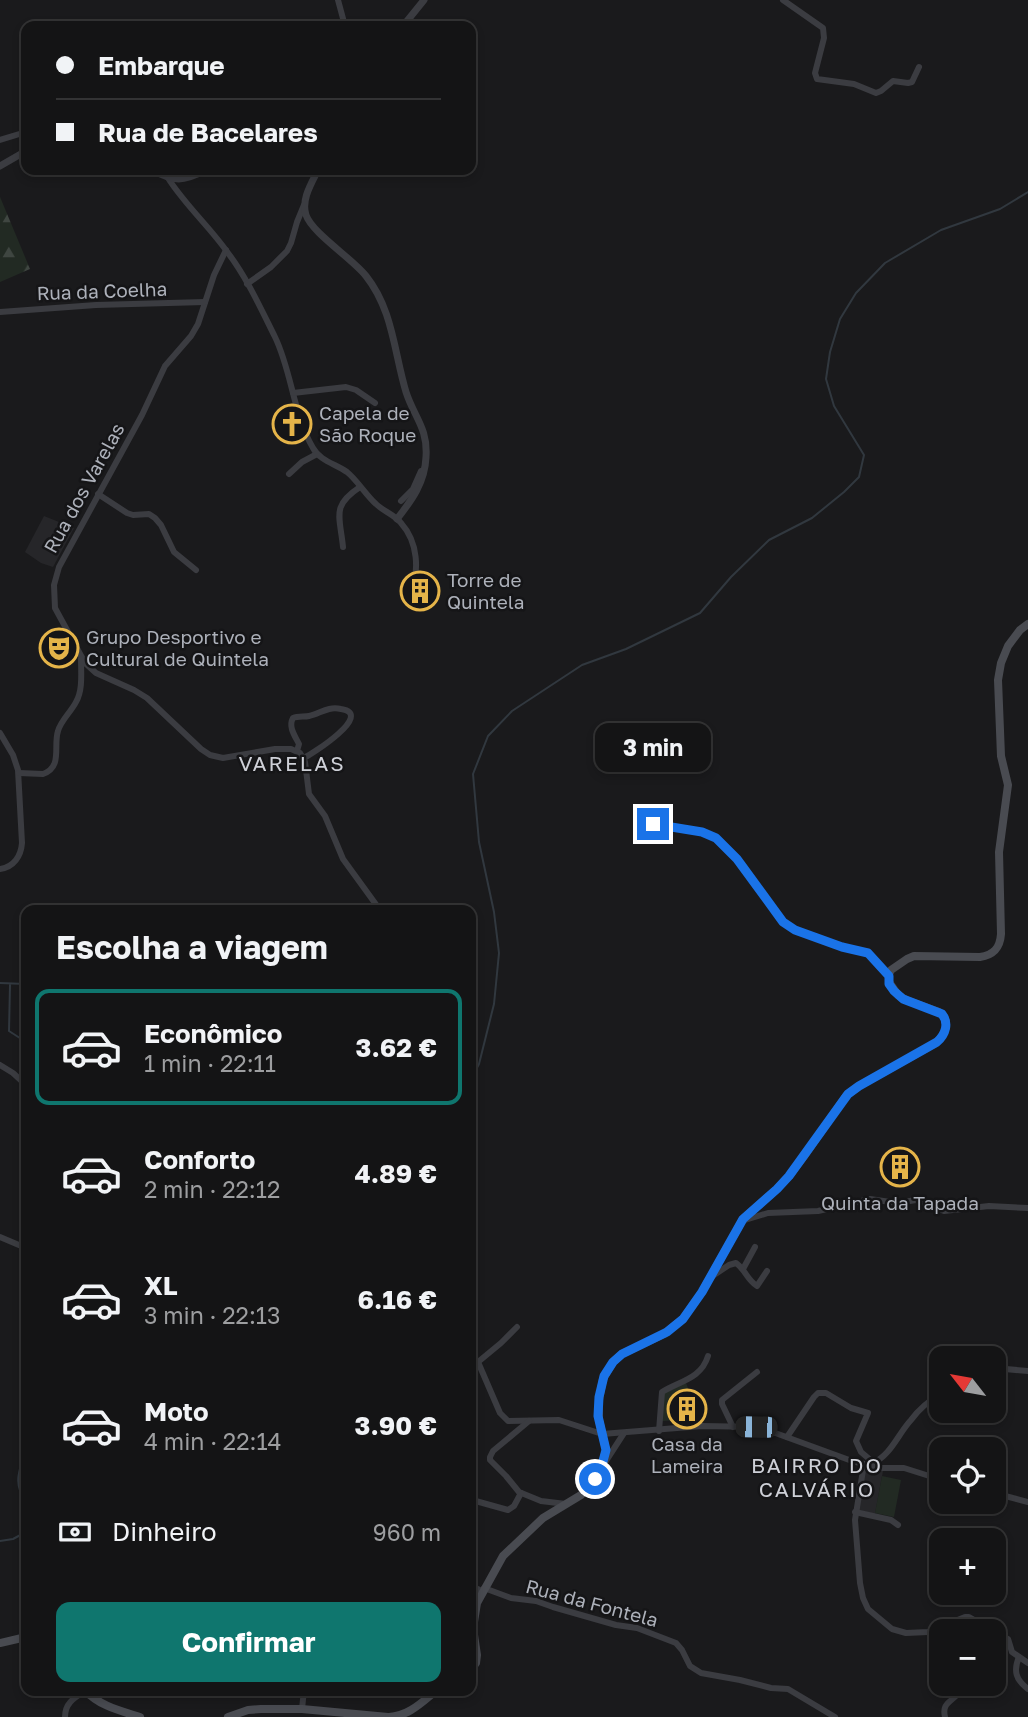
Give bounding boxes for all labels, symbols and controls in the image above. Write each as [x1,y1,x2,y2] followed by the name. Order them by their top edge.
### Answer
[98,50,225,81] text: Embarque
[98,117,318,148] text: Rua de Bacelares
[36,277,168,304] street label: Rua da Coelha
[319,401,416,446] place label: Capela de São Roque
[271,403,313,445] church icon: Capela de São Roque
[38,419,129,557] street label: Rua dos Varelas
[447,568,525,613] place label: Torre de Quintela
[399,570,441,612] building icon: Torre de Quintela
[86,625,269,670] place label: Grupo Desportivo e Cultural de Quintela
[38,627,80,669] theatre icon: Grupo Desportivo e Cultural de Quintela
[595,722,711,772] callout: 3 min
[623,733,683,761] text: 3 min
[238,750,346,776] district label: VARELAS
[637,808,669,840] route end
[56,928,328,966] text: Escolha a viagem
[60,1016,123,1079] icon: car
[144,1018,282,1049] text: Econômico
[356,1032,437,1063] text: 3.62 €
[144,1049,276,1077] text: 1 min · 22:11
[60,1142,123,1205] icon: car
[144,1144,255,1175] text: Conforto
[879,1146,921,1188] building icon: Quinta da Tapada
[354,1158,437,1189] text: 4.89 €
[144,1175,280,1203] text: 2 min · 22:12
[821,1191,979,1214] place label: Quinta da Tapada
[60,1268,123,1331] icon: car
[144,1270,178,1301] text: XL
[357,1284,437,1315] text: 6.16 €
[144,1301,280,1329] text: 3 min · 22:13
[929,1346,1006,1423] north arrow
[929,1346,1006,1696] map controls
[666,1388,708,1430] building icon: Casa da Lameira
[60,1394,123,1457] icon: car
[144,1396,209,1427] text: Moto
[355,1410,437,1441] text: 3.90 €
[735,1416,778,1438] car
[144,1427,282,1455] text: 4 min · 22:14
[651,1432,723,1477] place label: Casa da Lameira
[929,1437,1006,1514] button: locate
[751,1452,883,1502] district label: BAIRRO DO CALVÁRIO
[579,1463,611,1495] route start
[56,1513,94,1551] icon: cash
[112,1516,217,1547] text: Dinheiro
[373,1518,441,1546] text: 960 m
[929,1528,1006,1605] button: +
[523,1574,661,1631] street label: Rua da Fontela
[56,1602,441,1682] button: Confirmar
[929,1619,1006,1696] button: −

